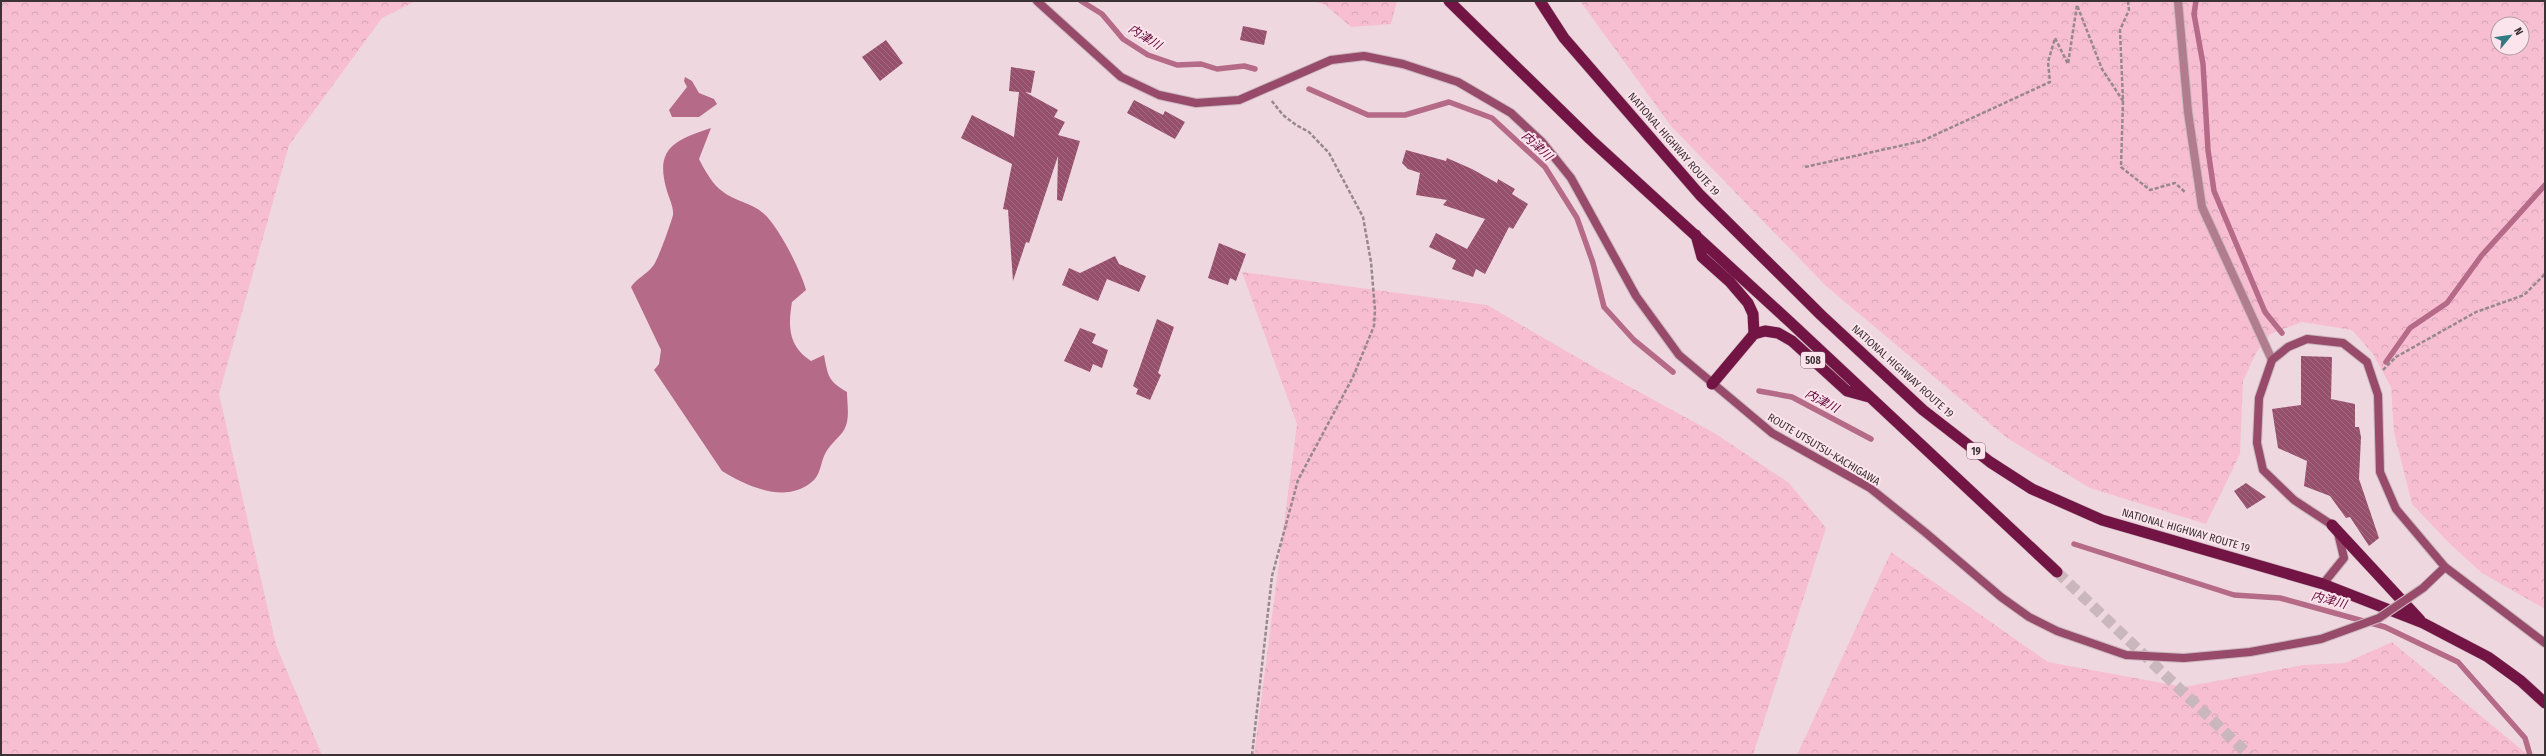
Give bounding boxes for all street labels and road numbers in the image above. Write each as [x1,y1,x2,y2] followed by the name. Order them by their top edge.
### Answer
[1625,90,1722,199] street label: NATIONAL HIGHWAY ROUTE 19
[1849,322,1956,421] street label: NATIONAL HIGHWAY ROUTE 19
[1801,352,1825,368] road number: 508
[1765,411,1883,488] street label: ROUTE UTSUTSU-KACHIGAWA
[1967,443,1985,459] road number: 19
[2120,506,2251,555] street label: NATIONAL HIGHWAY ROUTE 19

